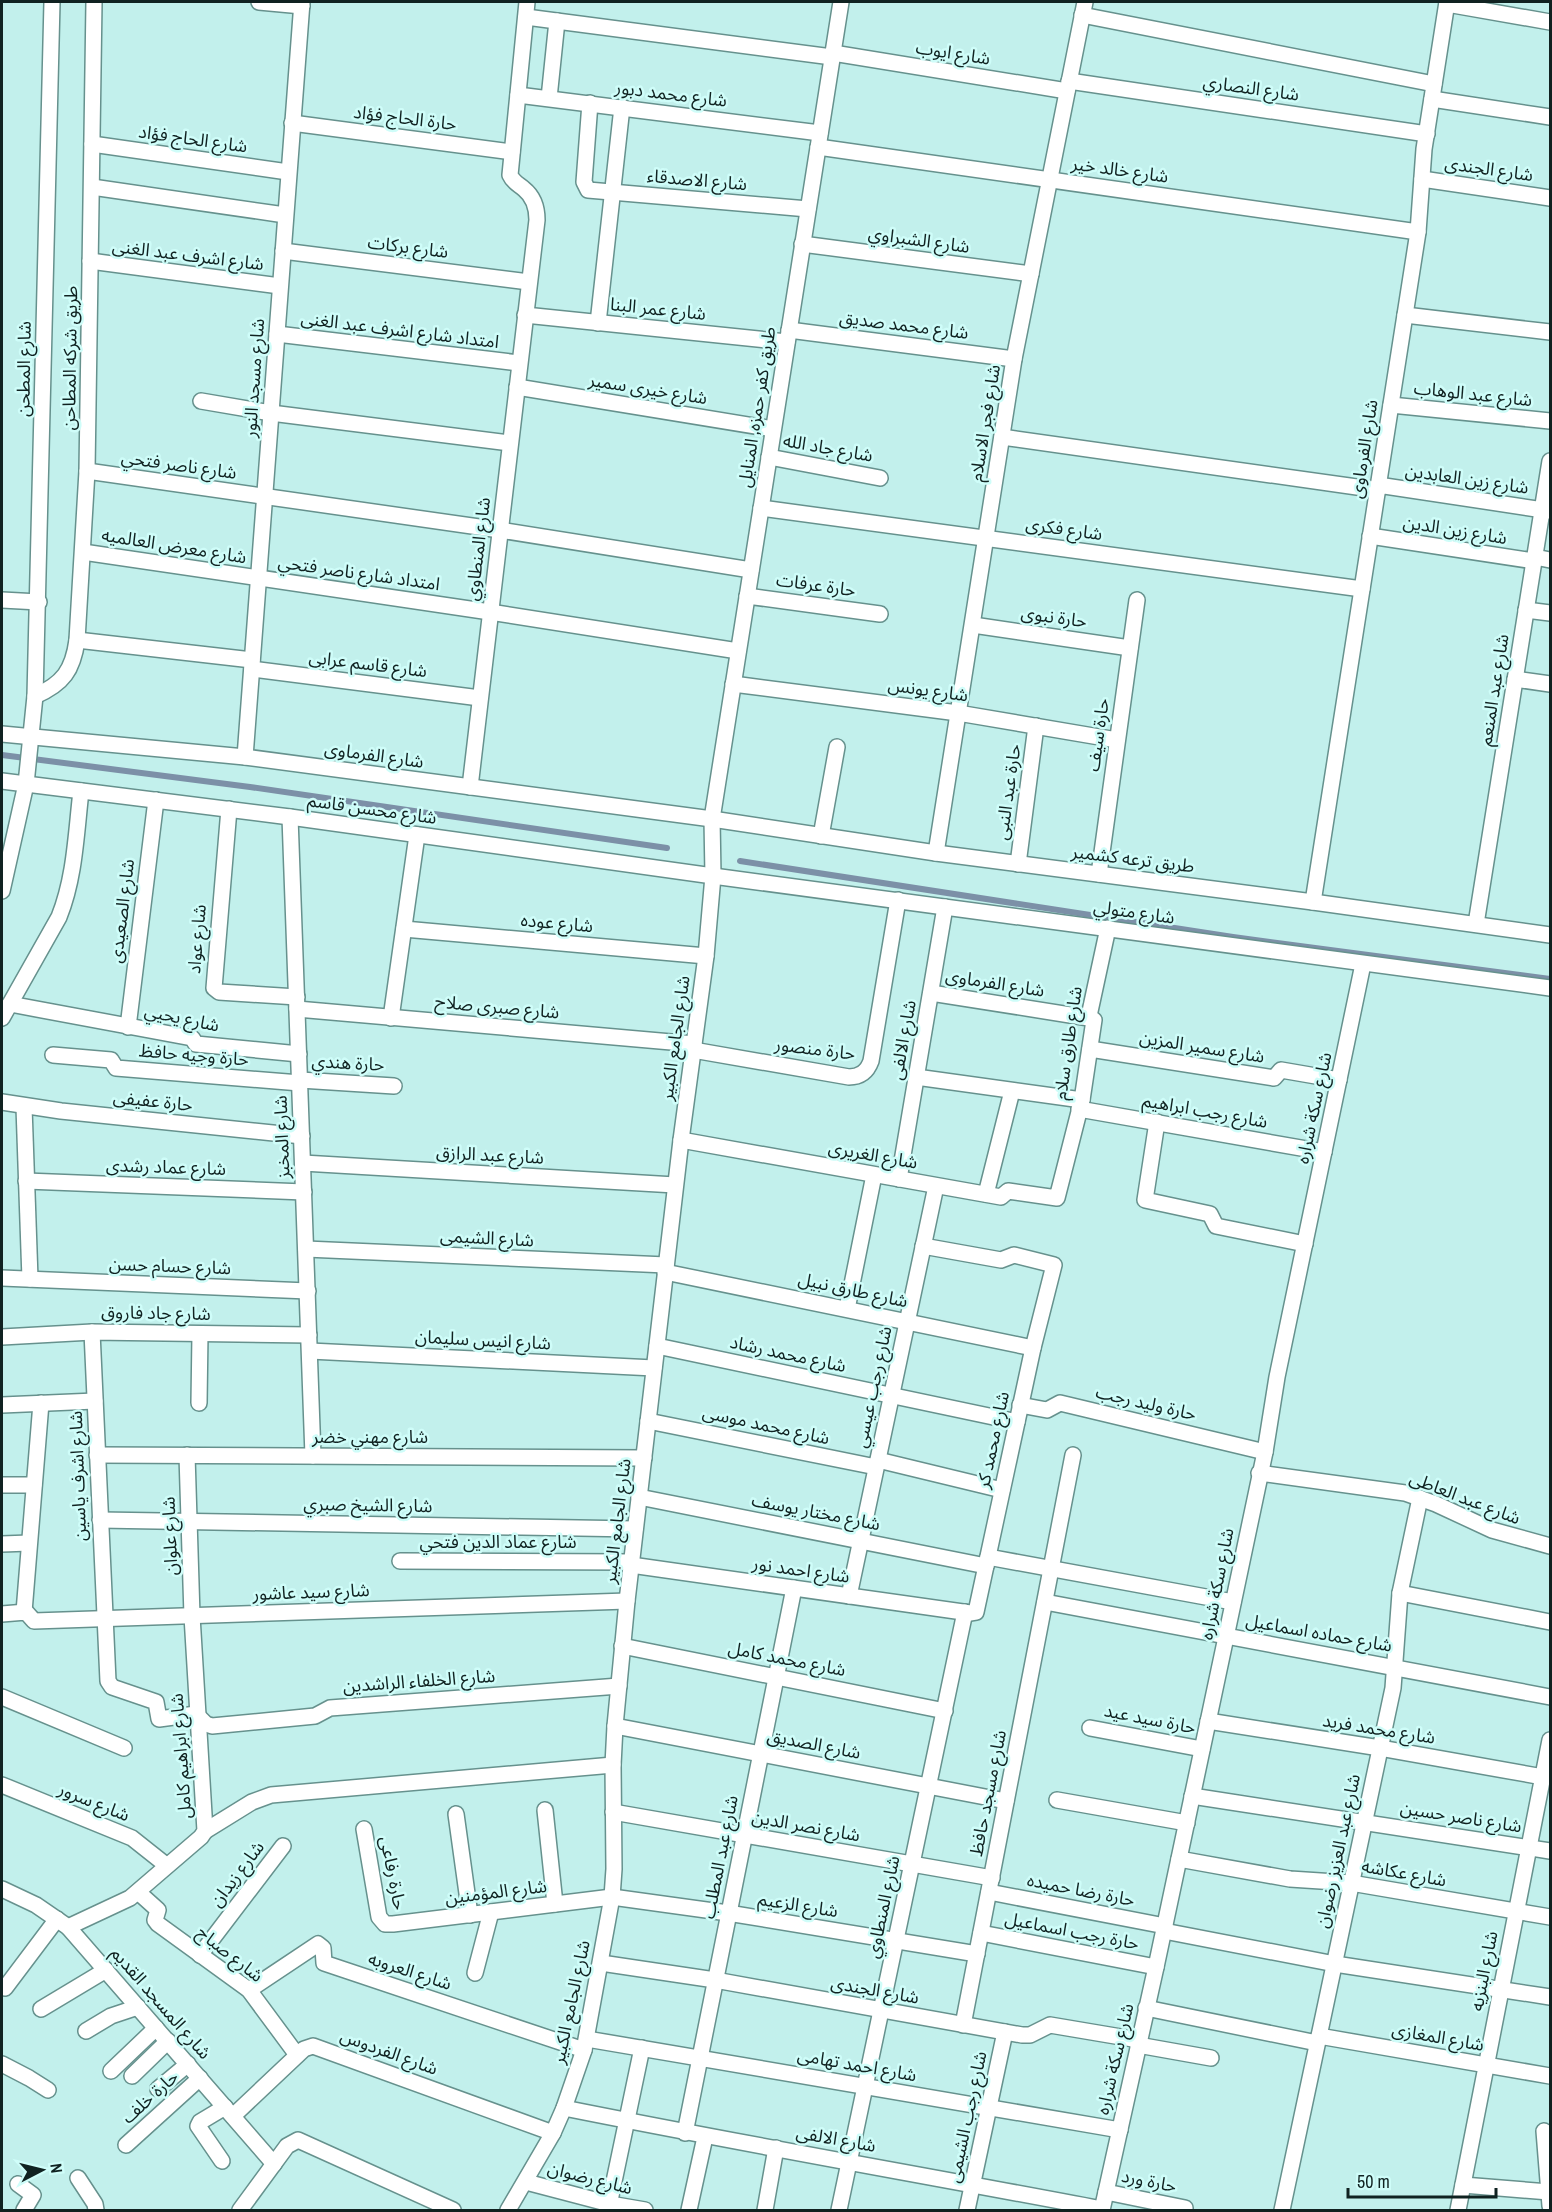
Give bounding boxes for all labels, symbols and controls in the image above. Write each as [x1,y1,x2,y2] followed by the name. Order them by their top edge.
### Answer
[914,34,992,73] street label: شارع ايوب
[1201,68,1301,109] street label: شارع النصاري
[612,74,729,115] street label: شارع محمد دبور
[352,99,458,137] street label: حارة الحاج فؤاد
[137,118,249,161] street label: شارع الحاج فؤاد
[1069,150,1170,191] street label: شارع خالد خير
[1443,150,1535,189] street label: شارع الجندى
[646,163,748,198] street label: شارع الاصدقاء
[866,220,971,261] street label: شارع الشبراوي
[366,229,450,266] street label: شارع بركات
[111,233,265,278] street label: شارع اشرف عبد الغنى
[56,285,83,431] street label: طريق شركه المطاحن
[609,291,707,328] street label: شارع عمر البنا
[838,304,970,347] street label: شارع محمد صديق
[299,305,501,356] street label: امتداد شارع اشرف عبد الغنى
[237,318,272,439] street label: شارع مسجد النور
[10,321,39,417] street label: شارع المطحن
[731,325,782,489] street label: طريق كفر حمزه, المنايل
[963,363,1008,484] street label: شارع فجر الاسلام
[586,367,709,412] street label: شارع خيرى سمير
[1412,375,1534,414] street label: شارع عبد الوهاب
[1343,398,1386,501] street label: شارع الفرماوى
[781,427,875,470] street label: شارع جاد الله
[119,444,238,487] street label: شارع ناصر فتحي
[1403,457,1530,502] street label: شارع زين العابدين
[459,496,498,603] street label: شارع المنطاوي
[1401,509,1509,552] street label: شارع زين الدين
[1024,511,1104,548] street label: شارع فكرى
[100,522,248,571] street label: شارع معرض العالميه
[276,549,442,598] street label: امتداد شارع ناصر فتحي
[775,567,857,602] street label: حارة عرفات
[1019,600,1089,633] street label: حارة نبوى
[1472,632,1517,748] street label: شارع عبد المنعم
[307,644,429,685] street label: شارع قاسم عرابى
[886,672,970,709] street label: شارع يونس
[1080,697,1115,773] street label: حارة سيف
[323,735,425,776] street label: شارع الفرماوى
[988,742,1027,841] street label: حارة عبد النبى
[306,787,438,832] street label: شارع محسن قاسم
[1069,838,1196,878] street label: طريق ترعه كشمير
[103,858,142,965] street label: شارع الصعيدى
[1092,893,1176,932] street label: شارع متولي
[181,903,214,975] street label: شارع عواد
[520,907,594,940] street label: شارع عوده
[943,962,1046,1005] street label: شارع الفرماوى
[653,974,698,1103] street label: شارع الجامع الكبير
[1047,985,1090,1102] street label: شارع طارق سلام
[433,989,560,1026] street label: شارع صبرى صلاح
[142,997,222,1040] street label: شارع يحيي
[883,998,924,1082] street label: شارع الالفى
[1138,1024,1266,1071] street label: شارع سمير المزين
[772,1031,857,1066] street label: حارة منصور
[138,1037,250,1072] street label: حارة وجيه حافظ
[311,1048,385,1078] street label: حارة هندي
[1289,1050,1339,1166] street label: شارع سكة شراره
[112,1084,194,1117] street label: حارة عفيفى
[1140,1087,1270,1136] street label: شارع رجب ابراهيم
[268,1095,297,1180] street label: شارع المخبز
[826,1134,920,1177] street label: شارع الغريرى
[435,1139,545,1172] street label: شارع عبد الرازق
[106,1152,226,1183] street label: شارع عماد رشدى
[439,1223,535,1254] street label: شارع الشيمى
[108,1251,232,1282] street label: شارع حسام حسن
[796,1266,910,1315] street label: شارع طارق نبيل
[101,1299,211,1328] street label: شارع جاد فاروق
[414,1323,552,1358] street label: شارع انيس سليمان
[847,1324,900,1450] street label: شارع رجب عيسي
[727,1329,849,1380] street label: شارع محمد رشاد
[1093,1379,1199,1426] street label: حارة وليد رجب
[970,1389,1017,1492] street label: شارع محمد كر
[700,1399,832,1452] street label: شارع محمد موسى
[63,1410,94,1542] street label: شارع اشرف ياسين
[311,1424,428,1451] street label: شارع مهني خضر
[596,1457,639,1586] street label: شارع الجامع الكبير
[1405,1465,1524,1532] street label: شارع عبد العاطى
[749,1487,883,1538] street label: شارع مختار يوسف
[303,1491,433,1520] street label: شارع الشيخ صبري
[156,1496,185,1576] street label: شارع علوان
[1193,1526,1242,1642] street label: شارع سكة شراره
[419,1529,577,1556] street label: شارع عماد الدين فتحي
[749,1550,851,1591] street label: شارع احمد نور
[251,1577,370,1608] street label: شارع سيد عاشور
[1244,1607,1394,1660] street label: شارع حماده اسماعيل
[726,1635,848,1684] street label: شارع محمد كامل
[342,1663,496,1700] street label: شارع الخلفاء الراشدين
[164,1692,199,1820] street label: شارع ابراهيم كامل
[1102,1697,1198,1740] street label: حارة سيد عيد
[1321,1707,1437,1752] street label: شارع محمد فريد
[765,1722,863,1767] street label: شارع الصديق
[963,1728,1014,1858] street label: شارع مسجد حافظ
[1309,1771,1368,1931] street label: شارع عبد العزيز رضوان
[53,1776,134,1829] street label: شارع سرور
[695,1793,746,1921] street label: شارع عبد المطلب
[1398,1795,1524,1840] street label: شارع ناصر حسين
[750,1804,862,1849] street label: شارع نصر الدين
[374,1834,413,1912] street label: حارة رفاعى
[203,1835,271,1913] street label: شارع زيدان
[859,1853,908,1961] street label: شارع المنطاوي
[1359,1853,1448,1894] street label: شارع عكاشه
[1025,1867,1137,1912] street label: حارة رضا حميده
[444,1873,549,1912] street label: شارع المؤمنين
[756,1886,840,1925] street label: شارع الزعيم
[1003,1905,1141,1956] street label: حارة رجب اسماعيل
[191,1920,269,1989] street label: شارع صباح
[1463,1929,1505,2014] street label: شارع البنزيه
[545,1938,598,2068] street label: شارع الجامع الكبير
[104,1941,217,2066] street label: شارع المسجد القديم
[365,1945,455,1998] street label: شارع العروبه
[829,1969,921,2012] street label: شارع الجندى
[1090,2001,1141,2117] street label: شارع سكة شراره
[1390,2016,1486,2059] street label: شارع المغازى
[336,2022,441,2083] street label: شارع الفردوس
[795,2042,919,2089] street label: شارع احمد تهامى
[940,2049,995,2185] street label: شارع رجب الشيمى
[116,2064,184,2129] street label: حارة خلف
[794,2119,878,2160] street label: شارع الالفى
[12,2140,72,2200] north arrow
[545,2155,635,2202] street label: شارع رضوان
[1348,2161,1496,2199] scale bar
[45,2162,68,2174] text: N
[1119,2163,1179,2198] street label: حارة ورد
[1357,2169,1390,2194] text: 50 m

